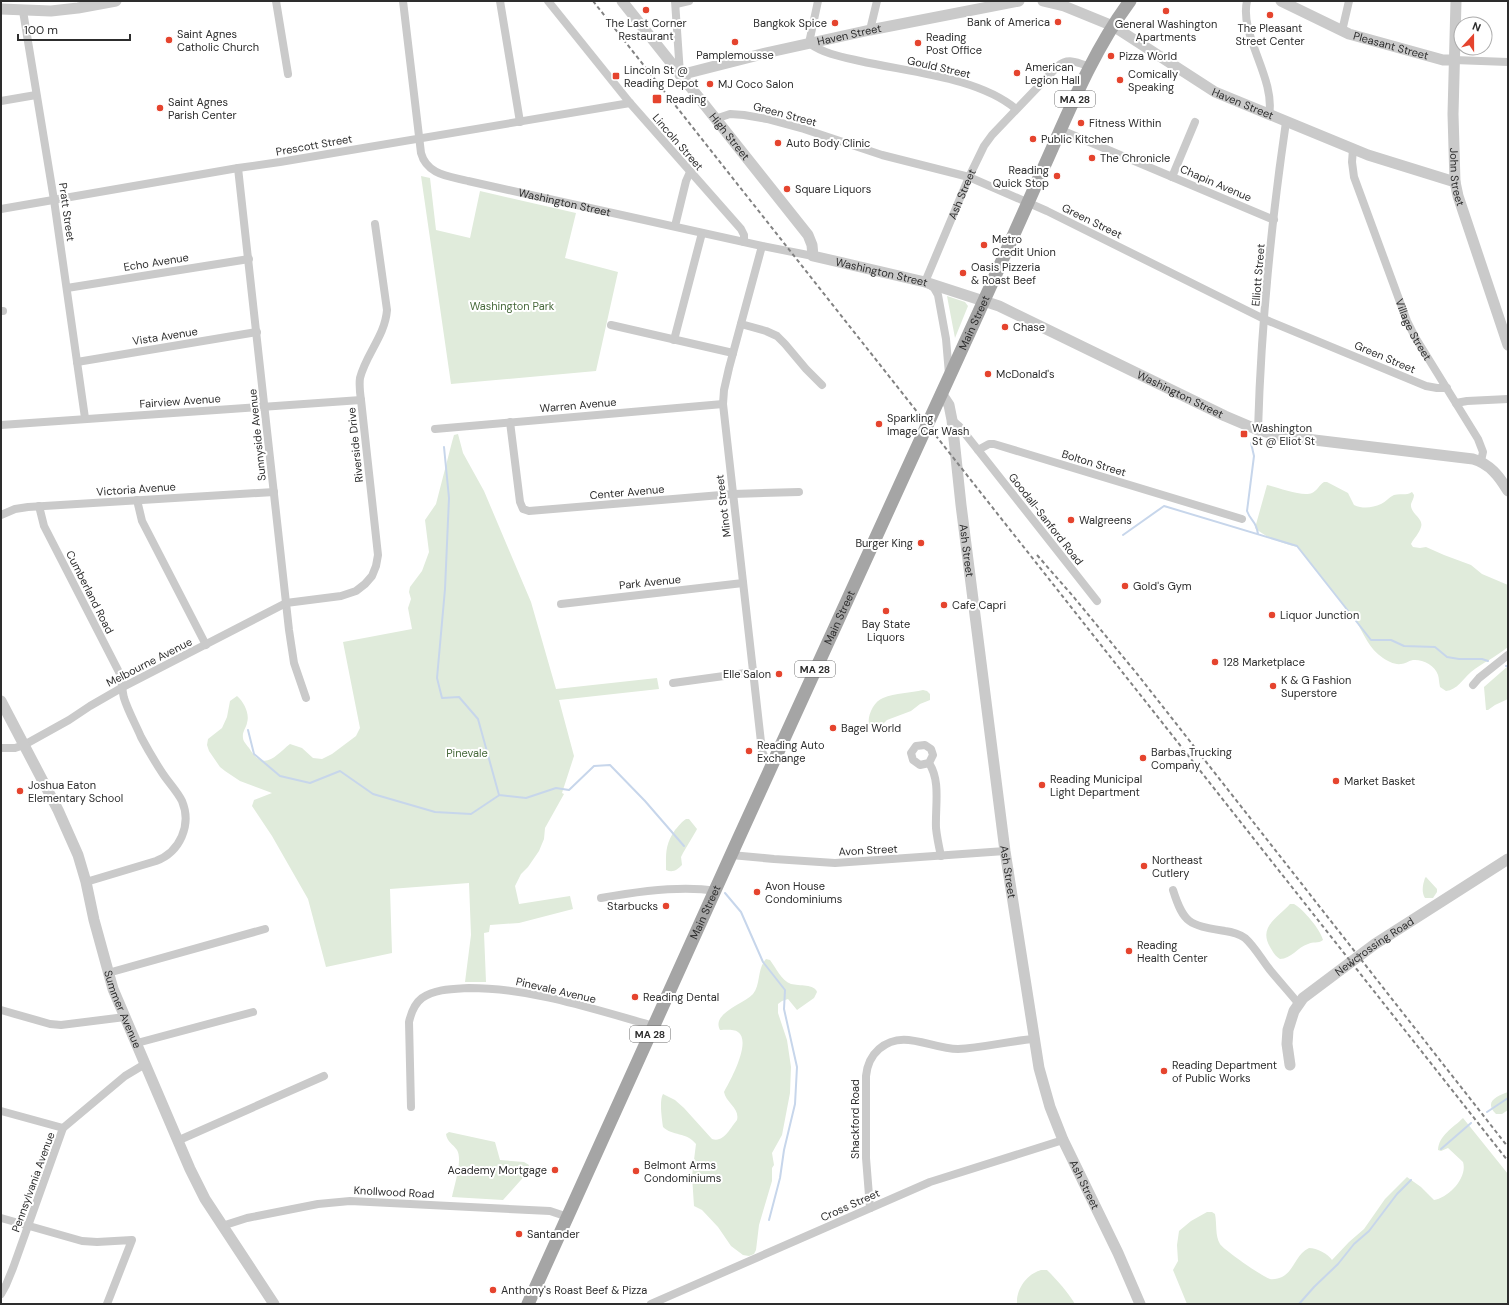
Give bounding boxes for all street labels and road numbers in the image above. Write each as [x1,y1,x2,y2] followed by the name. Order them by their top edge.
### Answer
[816,21,883,48] street label: Haven Street
[1352,29,1430,63] street label: Pleasant Street
[906,53,972,81] street label: Gould Street
[1210,84,1276,122] street label: Haven Street
[1055,91,1095,107] road number: MA 28
[752,99,818,129] street label: Green Street
[707,110,753,163] street label: High Street
[650,111,706,173] street label: Lincoln Street
[275,131,353,159] street label: Prescott Street
[1447,147,1468,208] street label: John Street
[1178,162,1254,204] street label: Chapin Avenue
[945,167,979,221] street label: Ash Street
[56,182,78,242] street label: Pratt Street
[517,185,612,219] street label: Washington Street
[1060,200,1124,242] street label: Green Street
[1248,243,1268,307] street label: Elliott Street
[122,250,190,274] street label: Echo Avenue
[834,254,929,289] street label: Washington Street
[956,293,992,352] street label: Main Street
[1392,297,1435,363] street label: Village Street
[131,324,199,348] street label: Vista Avenue
[1352,338,1418,376] street label: Green Street
[1135,367,1226,421] street label: Washington Street
[245,388,269,482] street label: Sunnyside Avenue
[139,391,221,411] street label: Fairview Avenue
[539,395,617,415] street label: Warren Avenue
[344,407,366,483] street label: Riverside Drive
[1060,447,1128,479] street label: Bolton Street
[1006,470,1086,568] street label: Goodall-Sanford Road
[712,474,734,538] street label: Minot Street
[96,479,176,499] street label: Victoria Avenue
[589,482,665,502] street label: Center Avenue
[956,523,977,578] street label: Ash Street
[63,548,117,636] street label: Cumberland Road
[618,572,682,592] street label: Park Avenue
[821,588,858,647] street label: Main Street
[104,634,194,690] street label: Melbourne Avenue
[795,661,835,677] road number: MA 28
[838,841,898,859] street label: Avon Street
[997,845,1019,899] street label: Ash Street
[687,883,723,942] street label: Main Street
[1332,914,1416,979] street label: Newcrossing Road
[101,969,144,1050] street label: Summer Avenue
[515,974,597,1006] street label: Pinevale Avenue
[630,1026,670,1042] road number: MA 28
[848,1079,862,1159] street label: Shackford Road
[8,1130,58,1234] street label: Pennsylvania Avenue
[1067,1157,1103,1211] street label: Ash Street
[353,1183,435,1201] street label: Knollwood Road
[818,1186,882,1224] street label: Cross Street

